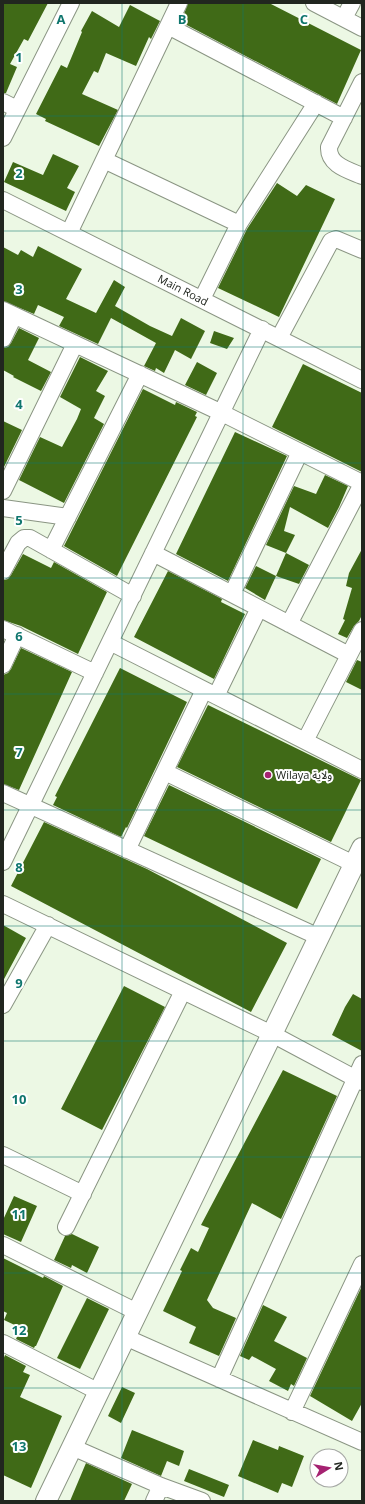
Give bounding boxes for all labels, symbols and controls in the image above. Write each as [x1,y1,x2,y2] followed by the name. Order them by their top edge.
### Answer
[57,10,66,28] text: A
[178,10,187,28] text: B
[300,10,308,28] text: C
[15,48,23,66] text: 1
[15,164,23,182] text: 2
[155,270,211,309] street label: Main Road
[15,280,23,298] text: 3
[15,395,23,413] text: 4
[15,511,23,529] text: 5
[15,627,23,645] text: 6
[15,743,23,761] text: 7
[276,767,332,782] place label: Wilaya ولاية
[263,770,273,780] marker: Wilaya ولاية
[15,858,23,876] text: 8
[15,974,23,992] text: 9
[12,1090,26,1108] text: 10
[12,1205,26,1223] text: 11
[12,1321,27,1339] text: 12
[12,1437,26,1455] text: 13
[309,1448,349,1488] north arrow
[331,1460,348,1472] text: N

